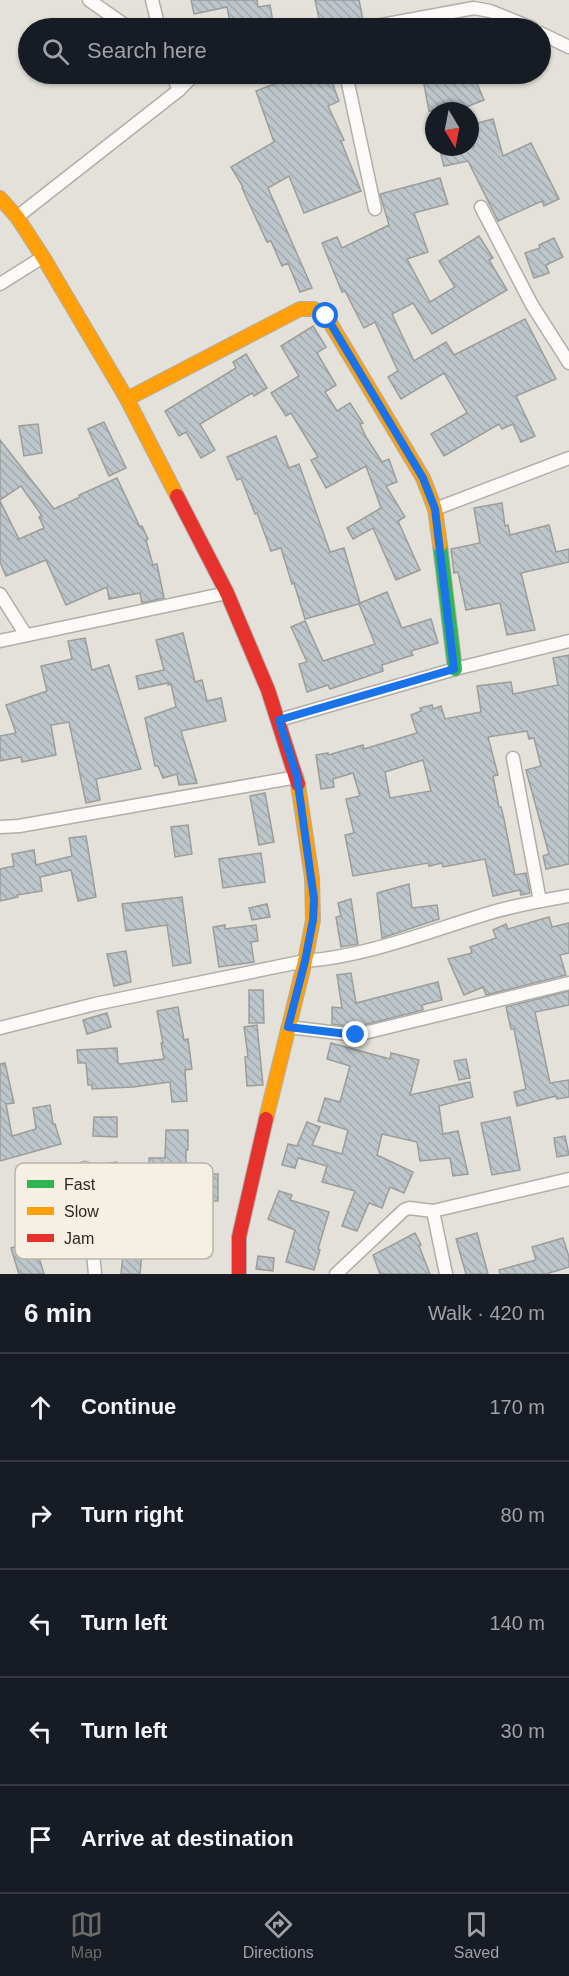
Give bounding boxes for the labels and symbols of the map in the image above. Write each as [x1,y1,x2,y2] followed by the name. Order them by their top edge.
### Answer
[425,102,479,156] north arrow
[312,302,338,328] route start
[342,1021,368,1047] route end
[15,1163,213,1259] legend
[64,1176,96,1193] text: Fast
[64,1203,99,1220] text: Slow
[64,1230,94,1247] text: Jam

